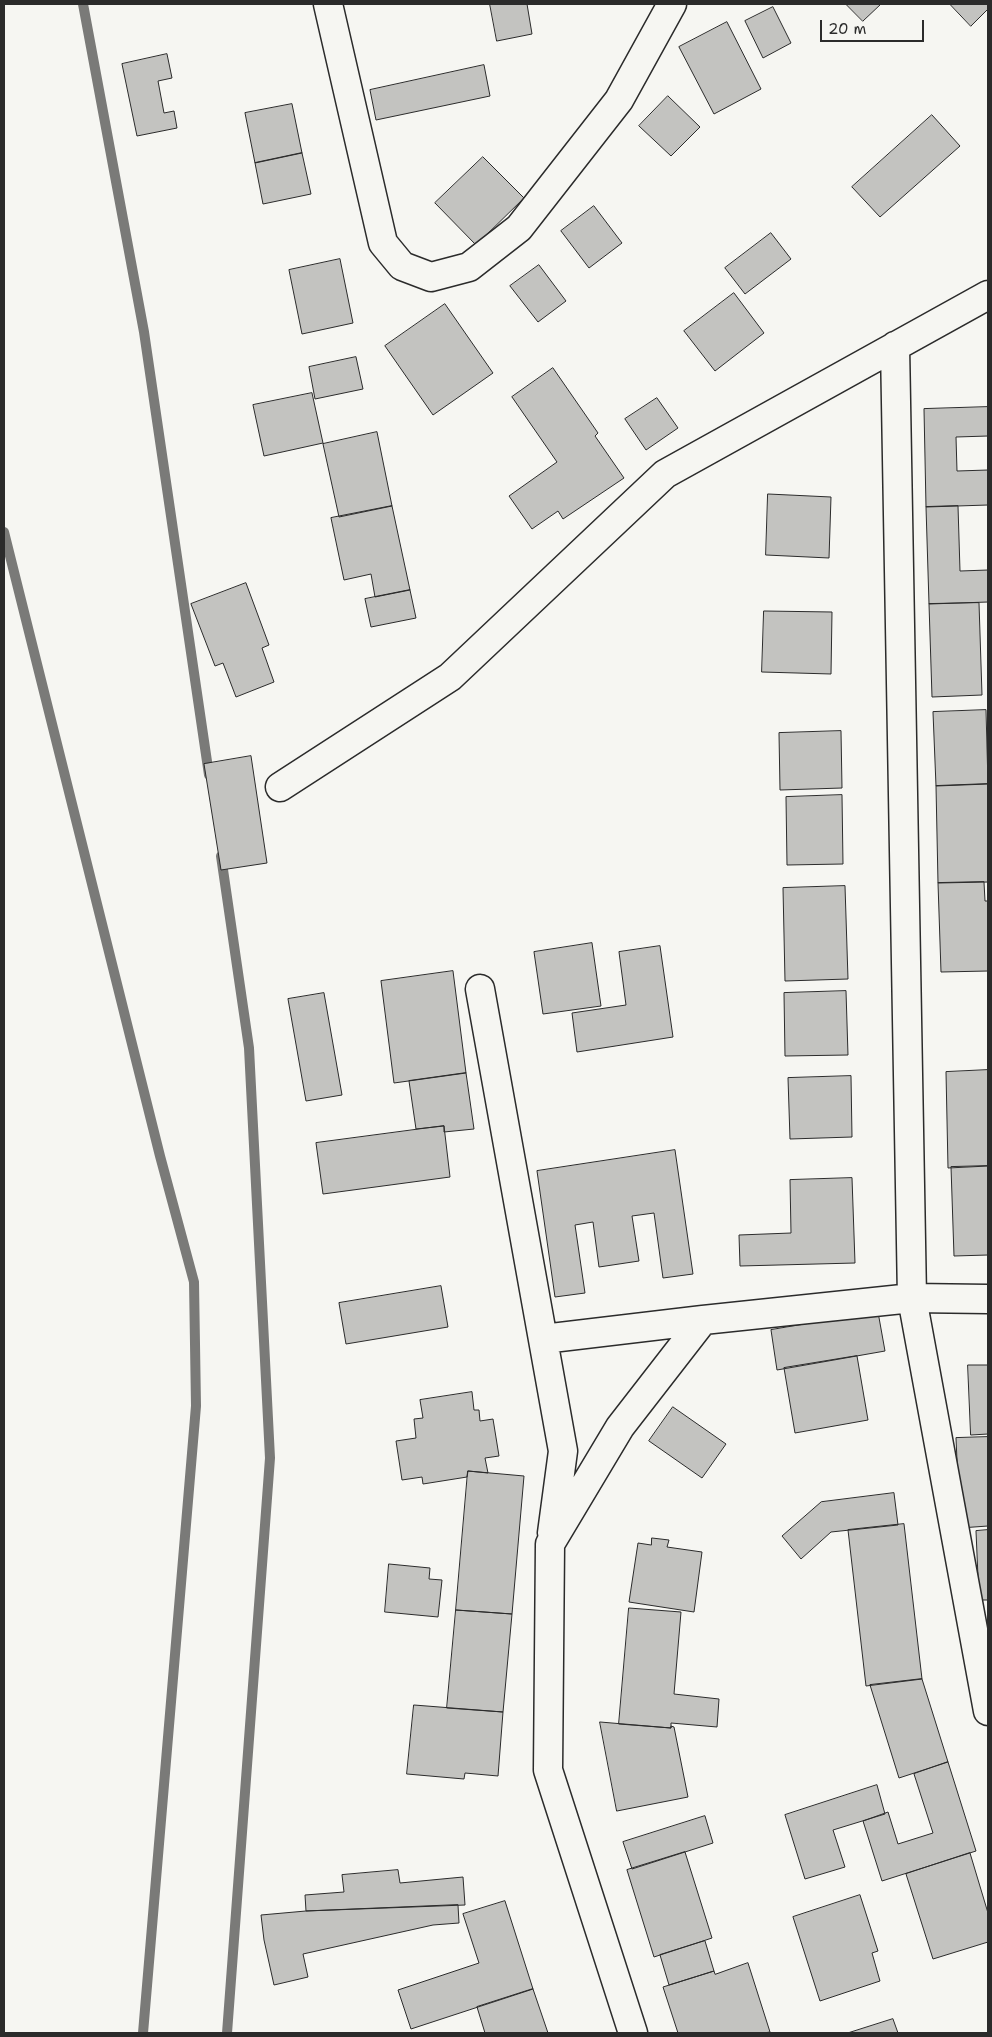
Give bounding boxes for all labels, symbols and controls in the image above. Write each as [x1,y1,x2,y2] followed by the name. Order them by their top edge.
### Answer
[822,10,926,42] scale bar
[828,19,867,39] text: 20 m

